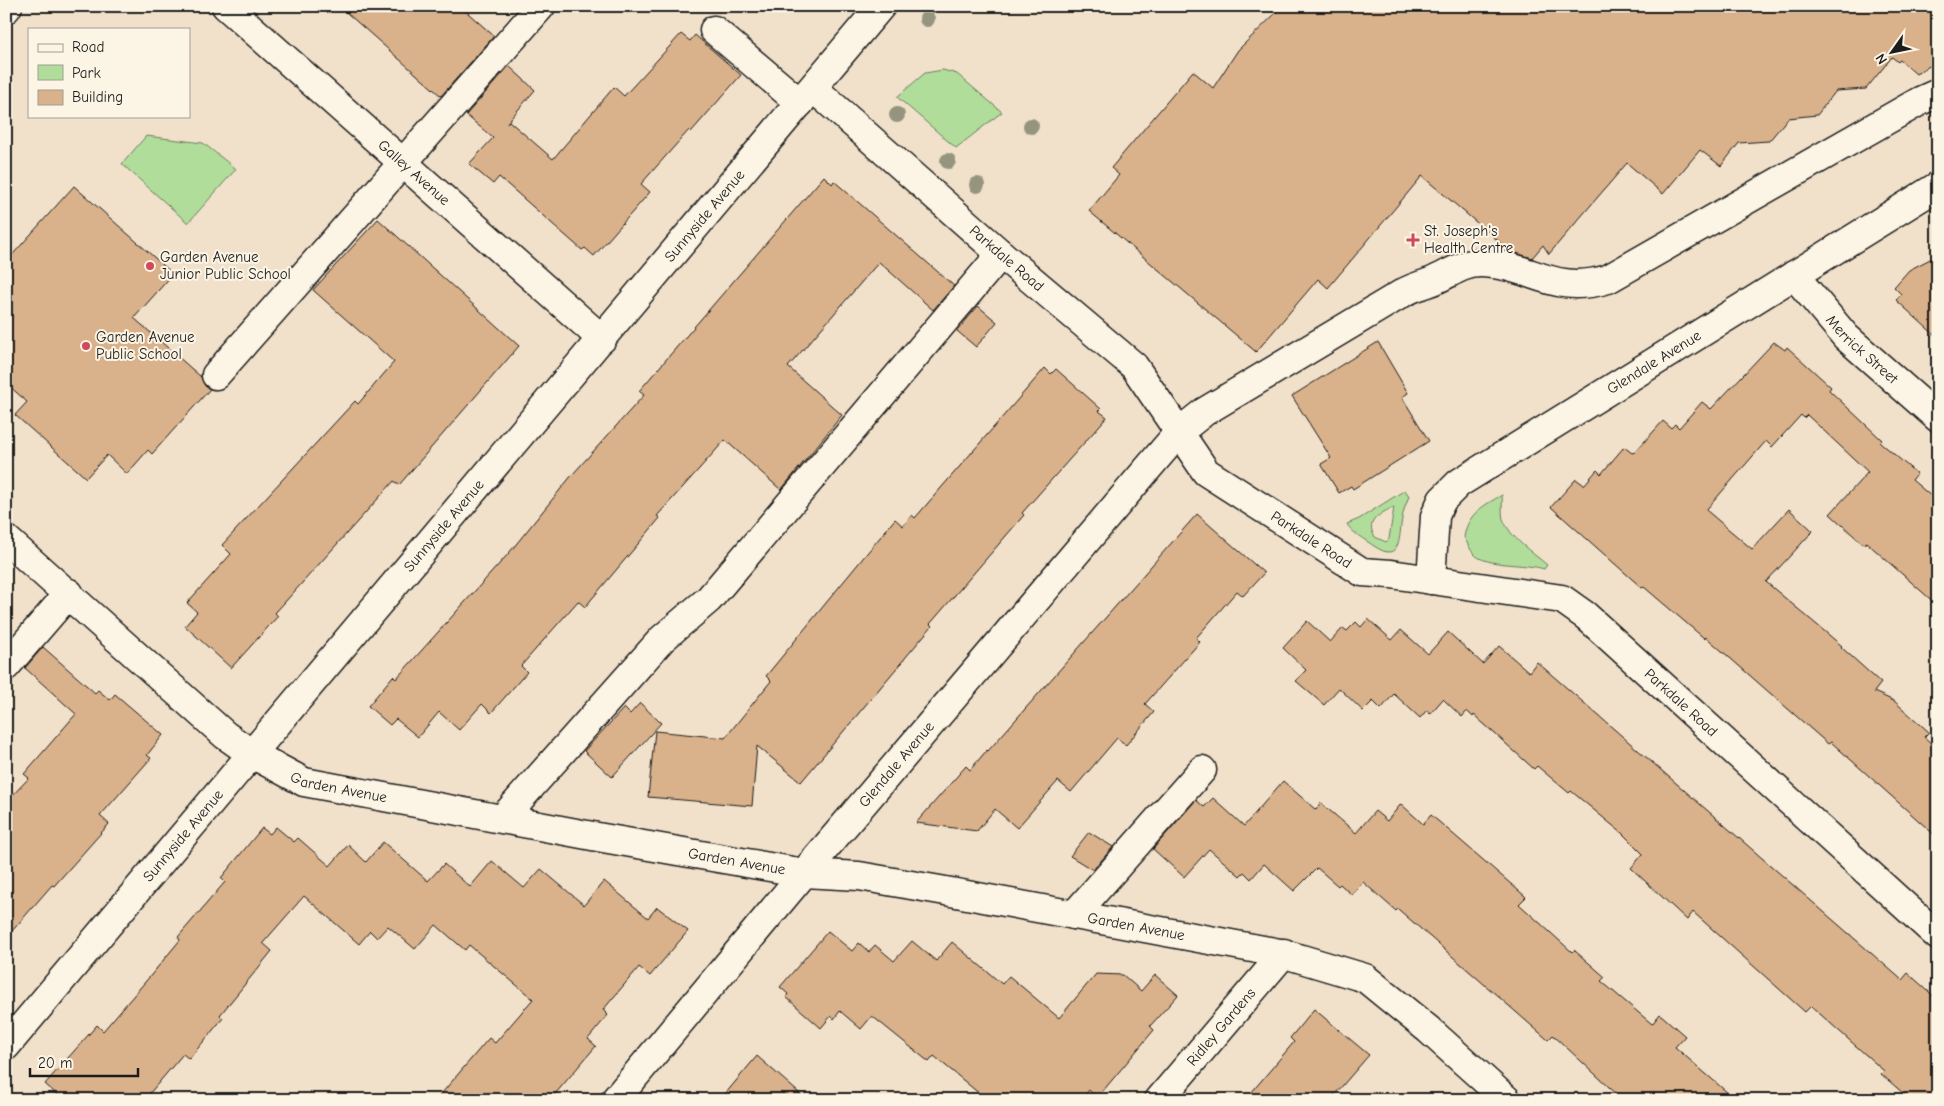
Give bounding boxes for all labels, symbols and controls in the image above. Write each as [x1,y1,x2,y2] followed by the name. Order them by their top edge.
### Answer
[28,28,190,118] legend
[1866,28,1916,78] north arrow
[72,38,104,56] text: Road
[1872,50,1891,67] text: N
[72,64,101,82] text: Park
[72,88,123,106] text: Building
[374,136,454,209] street label: Galley Avenue
[661,166,749,266] street label: Sunnyside Avenue
[966,221,1048,295] street label: Parkdale Road
[1424,222,1514,257] place label: St. Joseph's Health Centre
[1406,233,1420,247] marker: St. Joseph's Health Centre
[160,248,291,283] place label: Garden Avenue Junior Public School
[144,260,156,272] marker: Garden Avenue Junior Public School
[1822,311,1902,388] street label: Merrick Street
[1604,326,1705,398] street label: Glendale Avenue
[96,328,195,363] place label: Garden Avenue Public School
[80,340,92,352] marker: Garden Avenue Public School
[400,475,488,576] street label: Sunnyside Avenue
[1268,507,1355,572] street label: Parkdale Road
[1641,665,1721,740] street label: Parkdale Road
[855,717,938,811] street label: Glendale Avenue
[287,767,389,806] street label: Garden Avenue
[139,785,227,885] street label: Sunnyside Avenue
[687,844,787,879] street label: Garden Avenue
[1086,909,1187,944] street label: Garden Avenue
[1183,984,1259,1070] street label: Ridley Gardens
[30,1046,138,1078] scale bar
[38,1054,72,1072] text: 20 m

